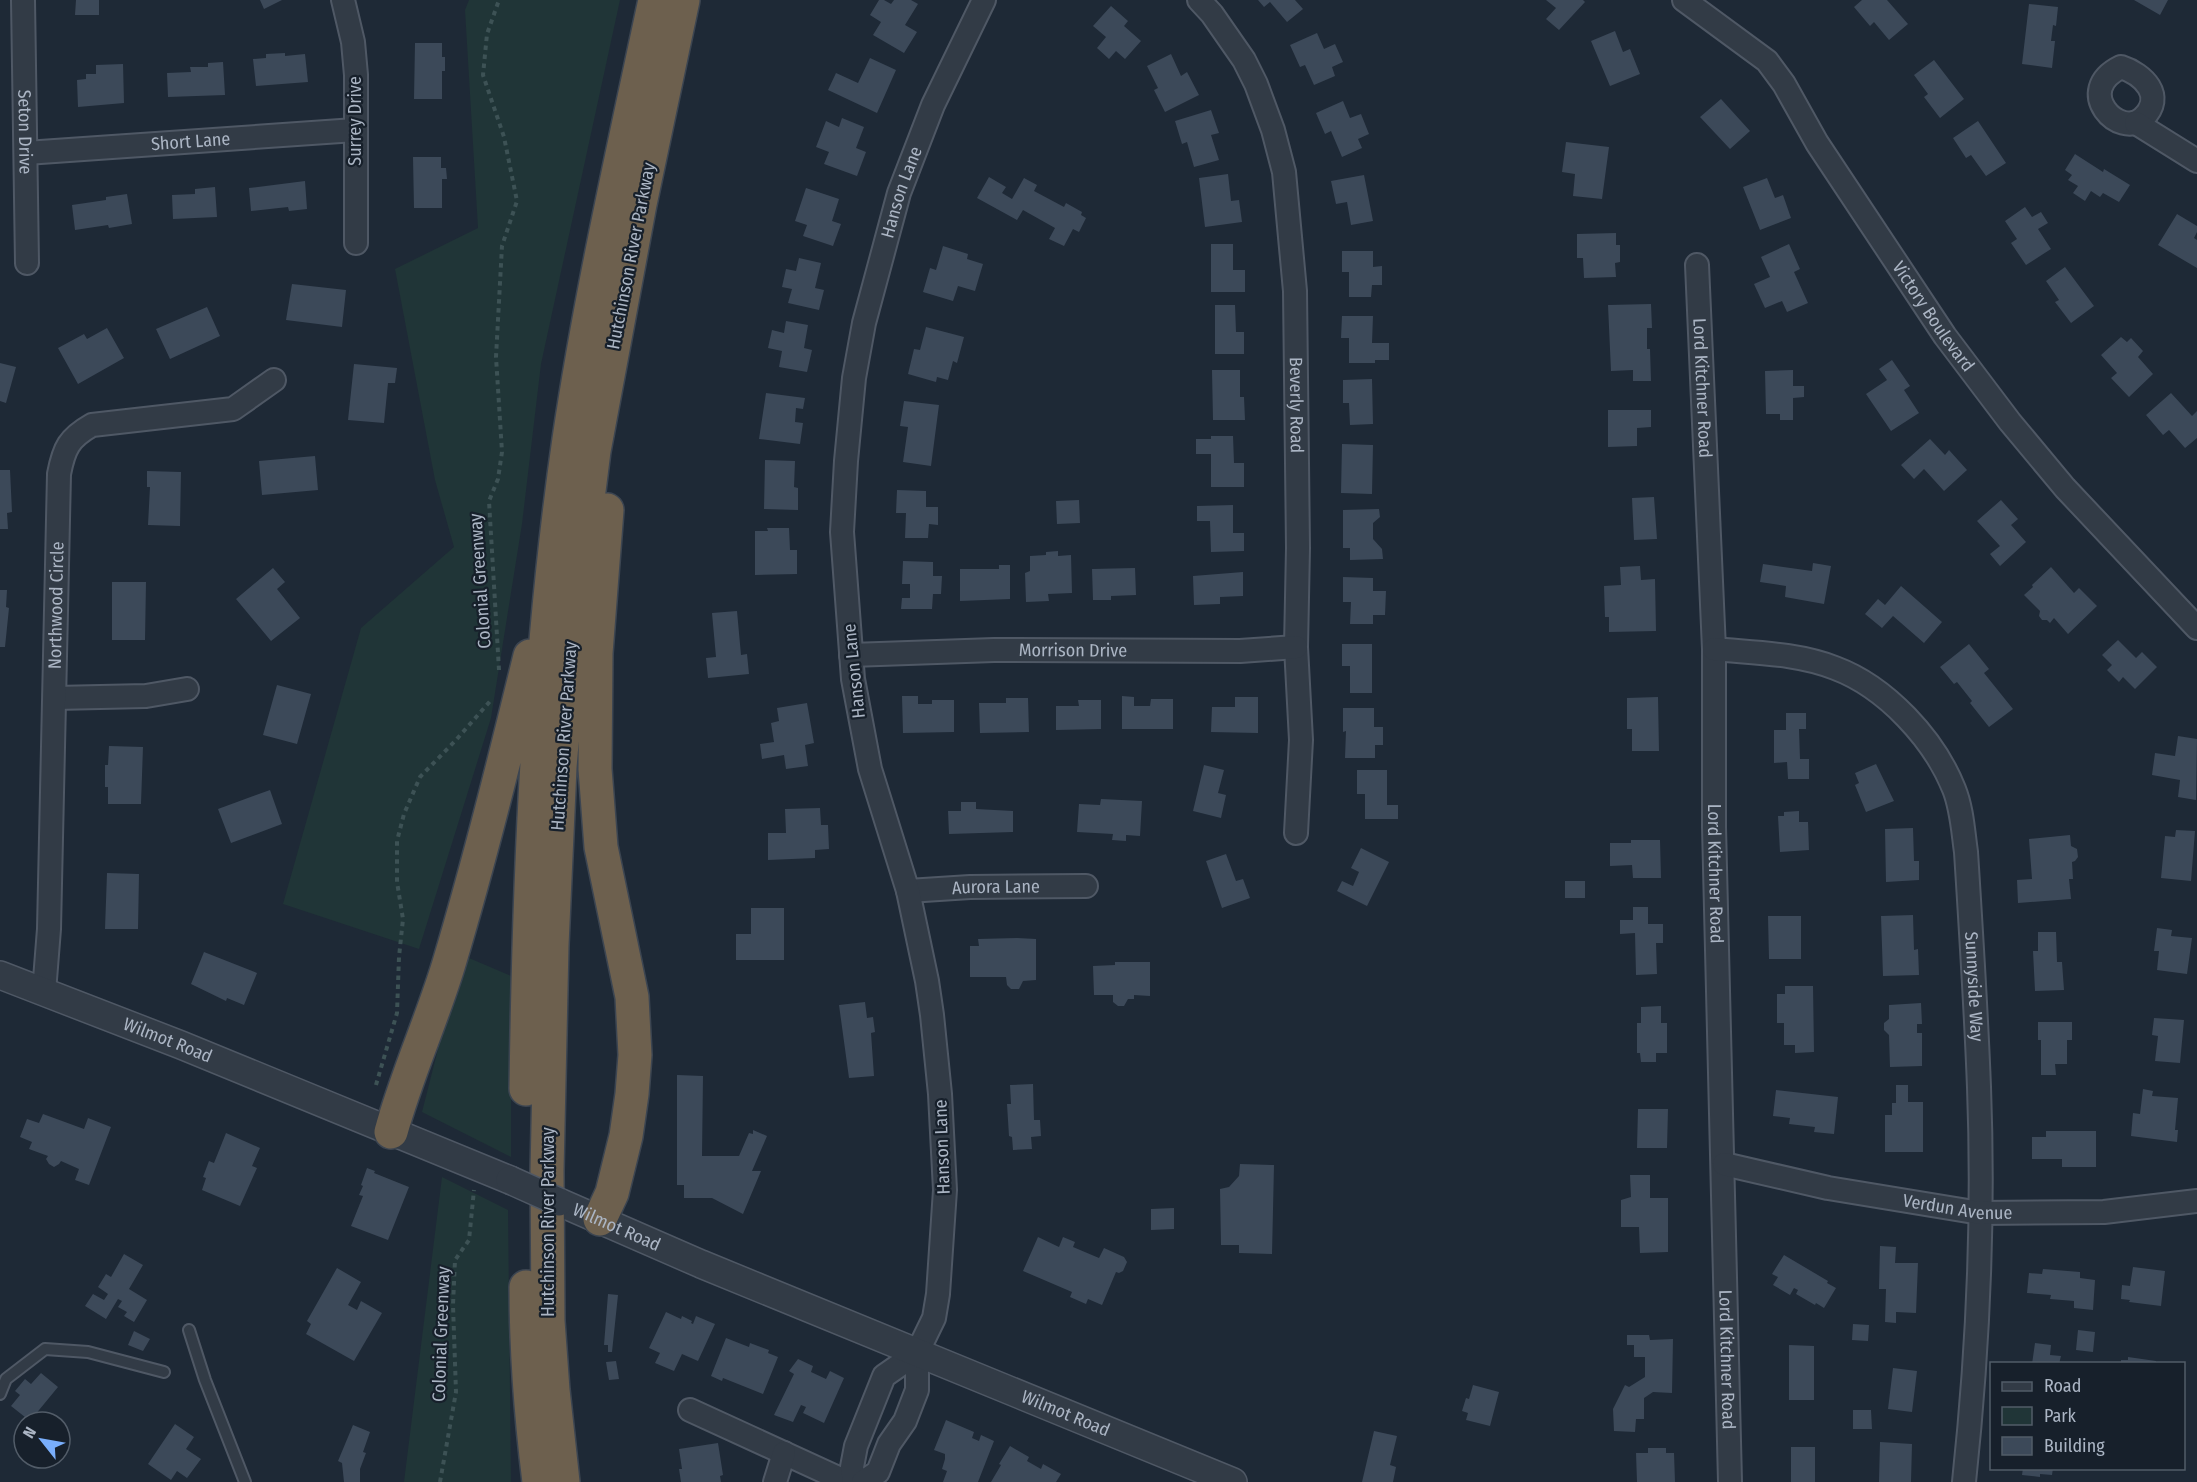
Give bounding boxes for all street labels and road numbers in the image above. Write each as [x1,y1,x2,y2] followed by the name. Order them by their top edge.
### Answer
[344,76,366,166] street label: Surrey Drive
[13,89,37,175] street label: Seton Drive
[150,128,231,155] street label: Short Lane
[876,143,927,240] street label: Hanson Lane
[602,161,660,351] street label: Hutchinson River Parkway
[1887,257,1979,376] street label: Victory Boulevard
[1688,318,1717,458] street label: Lord Kitchner Road
[1285,357,1308,453] street label: Beverly Road
[464,513,496,649] street label: Colonial Greenway
[44,541,69,669] street label: Northwood Circle
[838,622,870,719] street label: Hanson Lane
[1019,639,1127,662] street label: Morrison Drive
[546,641,582,831] street label: Hutchinson River Parkway
[1703,804,1728,944] street label: Lord Kitchner Road
[951,875,1040,899] street label: Aurora Lane
[1960,931,1988,1042] street label: Sunnyside Way
[120,1013,215,1068] street label: Wilmot Road
[929,1099,955,1195] street label: Hanson Lane
[537,1127,559,1317] street label: Hutchinson River Parkway
[1901,1189,2013,1224] street label: Verdun Avenue
[569,1198,664,1256] street label: Wilmot Road
[428,1266,454,1402] street label: Colonial Greenway
[1714,1289,1740,1430] street label: Lord Kitchner Road
[1018,1385,1113,1441] street label: Wilmot Road

